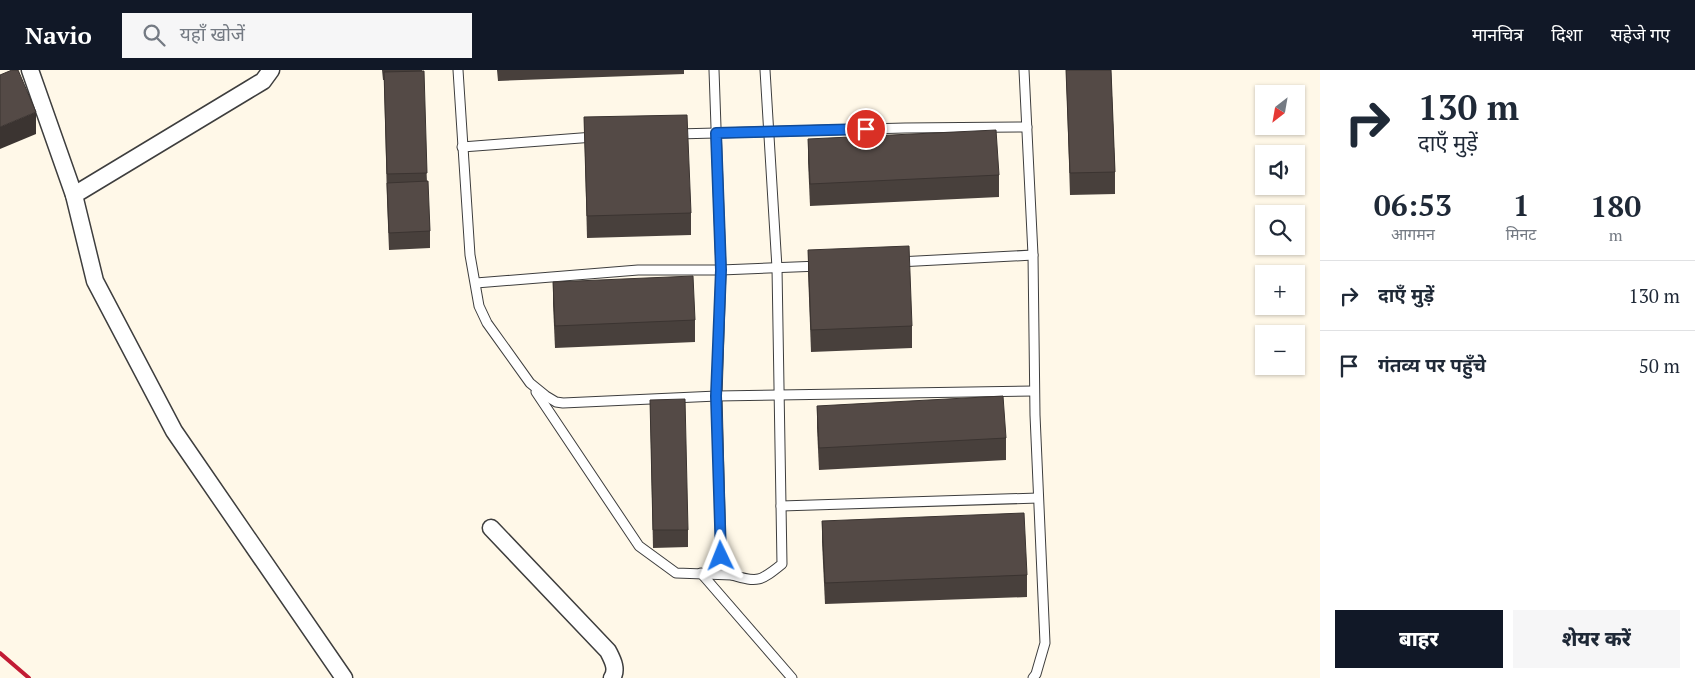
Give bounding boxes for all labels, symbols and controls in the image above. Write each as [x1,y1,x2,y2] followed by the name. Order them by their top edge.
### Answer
[122,13,472,58] search box
[25,19,92,51] text: Navio
[140,21,168,49] icon: search
[180,21,245,46] text: यहाँ खोजें
[1472,22,1523,46] text: मानचित्र
[1551,22,1582,46] text: दिशा
[1610,22,1670,46] text: सहेजे गए
[1418,84,1519,130] text: 130 m
[1255,85,1305,135] north arrow
[1255,85,1305,375] map controls
[1335,90,1400,155] icon: right
[845,108,887,150] pin
[852,115,880,143] icon: arrive
[1418,128,1478,157] text: दाएँ मुड़ें
[1255,145,1305,195] button: sound
[1374,185,1452,225] text: 06:53
[1513,185,1530,225] text: 1
[1590,186,1641,226] text: 180
[1255,205,1305,255] button: search
[1391,223,1435,245] text: आगमन
[1506,223,1536,245] text: मिनट
[1609,224,1623,246] text: m
[1255,265,1305,315] button: +
[1335,282,1363,310] icon: right
[1378,282,1434,307] text: दाएँ मुड़ें
[1629,283,1680,308] text: 130 m
[1255,325,1305,375] button: −
[1335,352,1363,380] icon: arrive
[1378,352,1486,377] text: गंतव्य पर पहुँचे
[1639,353,1680,378] text: 50 m
[694,529,746,581] position arrow
[1335,610,1503,668] button: बाहर
[1513,610,1680,668] button: शेयर करें

